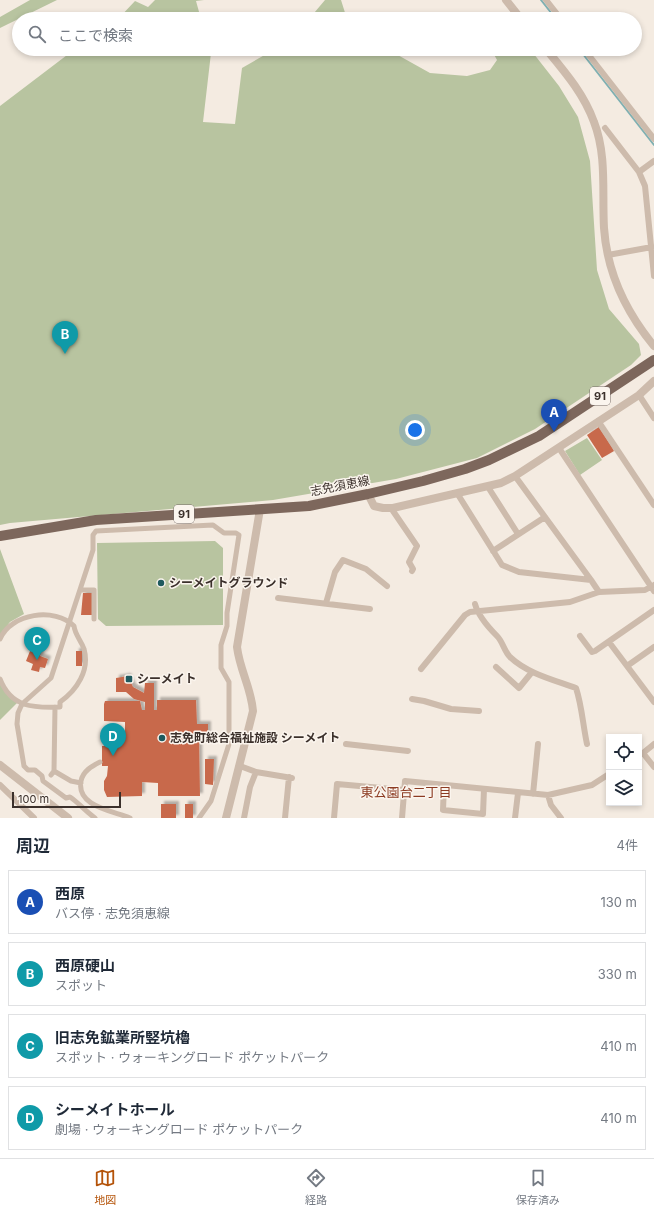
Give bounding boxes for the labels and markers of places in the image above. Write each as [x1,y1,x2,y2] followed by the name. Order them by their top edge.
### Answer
[52,321,78,354] pin: B
[541,399,567,432] pin: A
[169,575,289,590] place label: シーメイトグラウンド
[156,578,166,588] marker: シーメイトグラウンド
[24,627,50,660] pin: C
[137,671,197,686] place label: シーメイト
[124,674,134,684] marker: シーメイト
[100,723,126,756] pin: D
[170,730,340,745] place label: 志免町総合福祉施設 シーメイト
[157,733,167,743] marker: 志免町総合福祉施設 シーメイト

